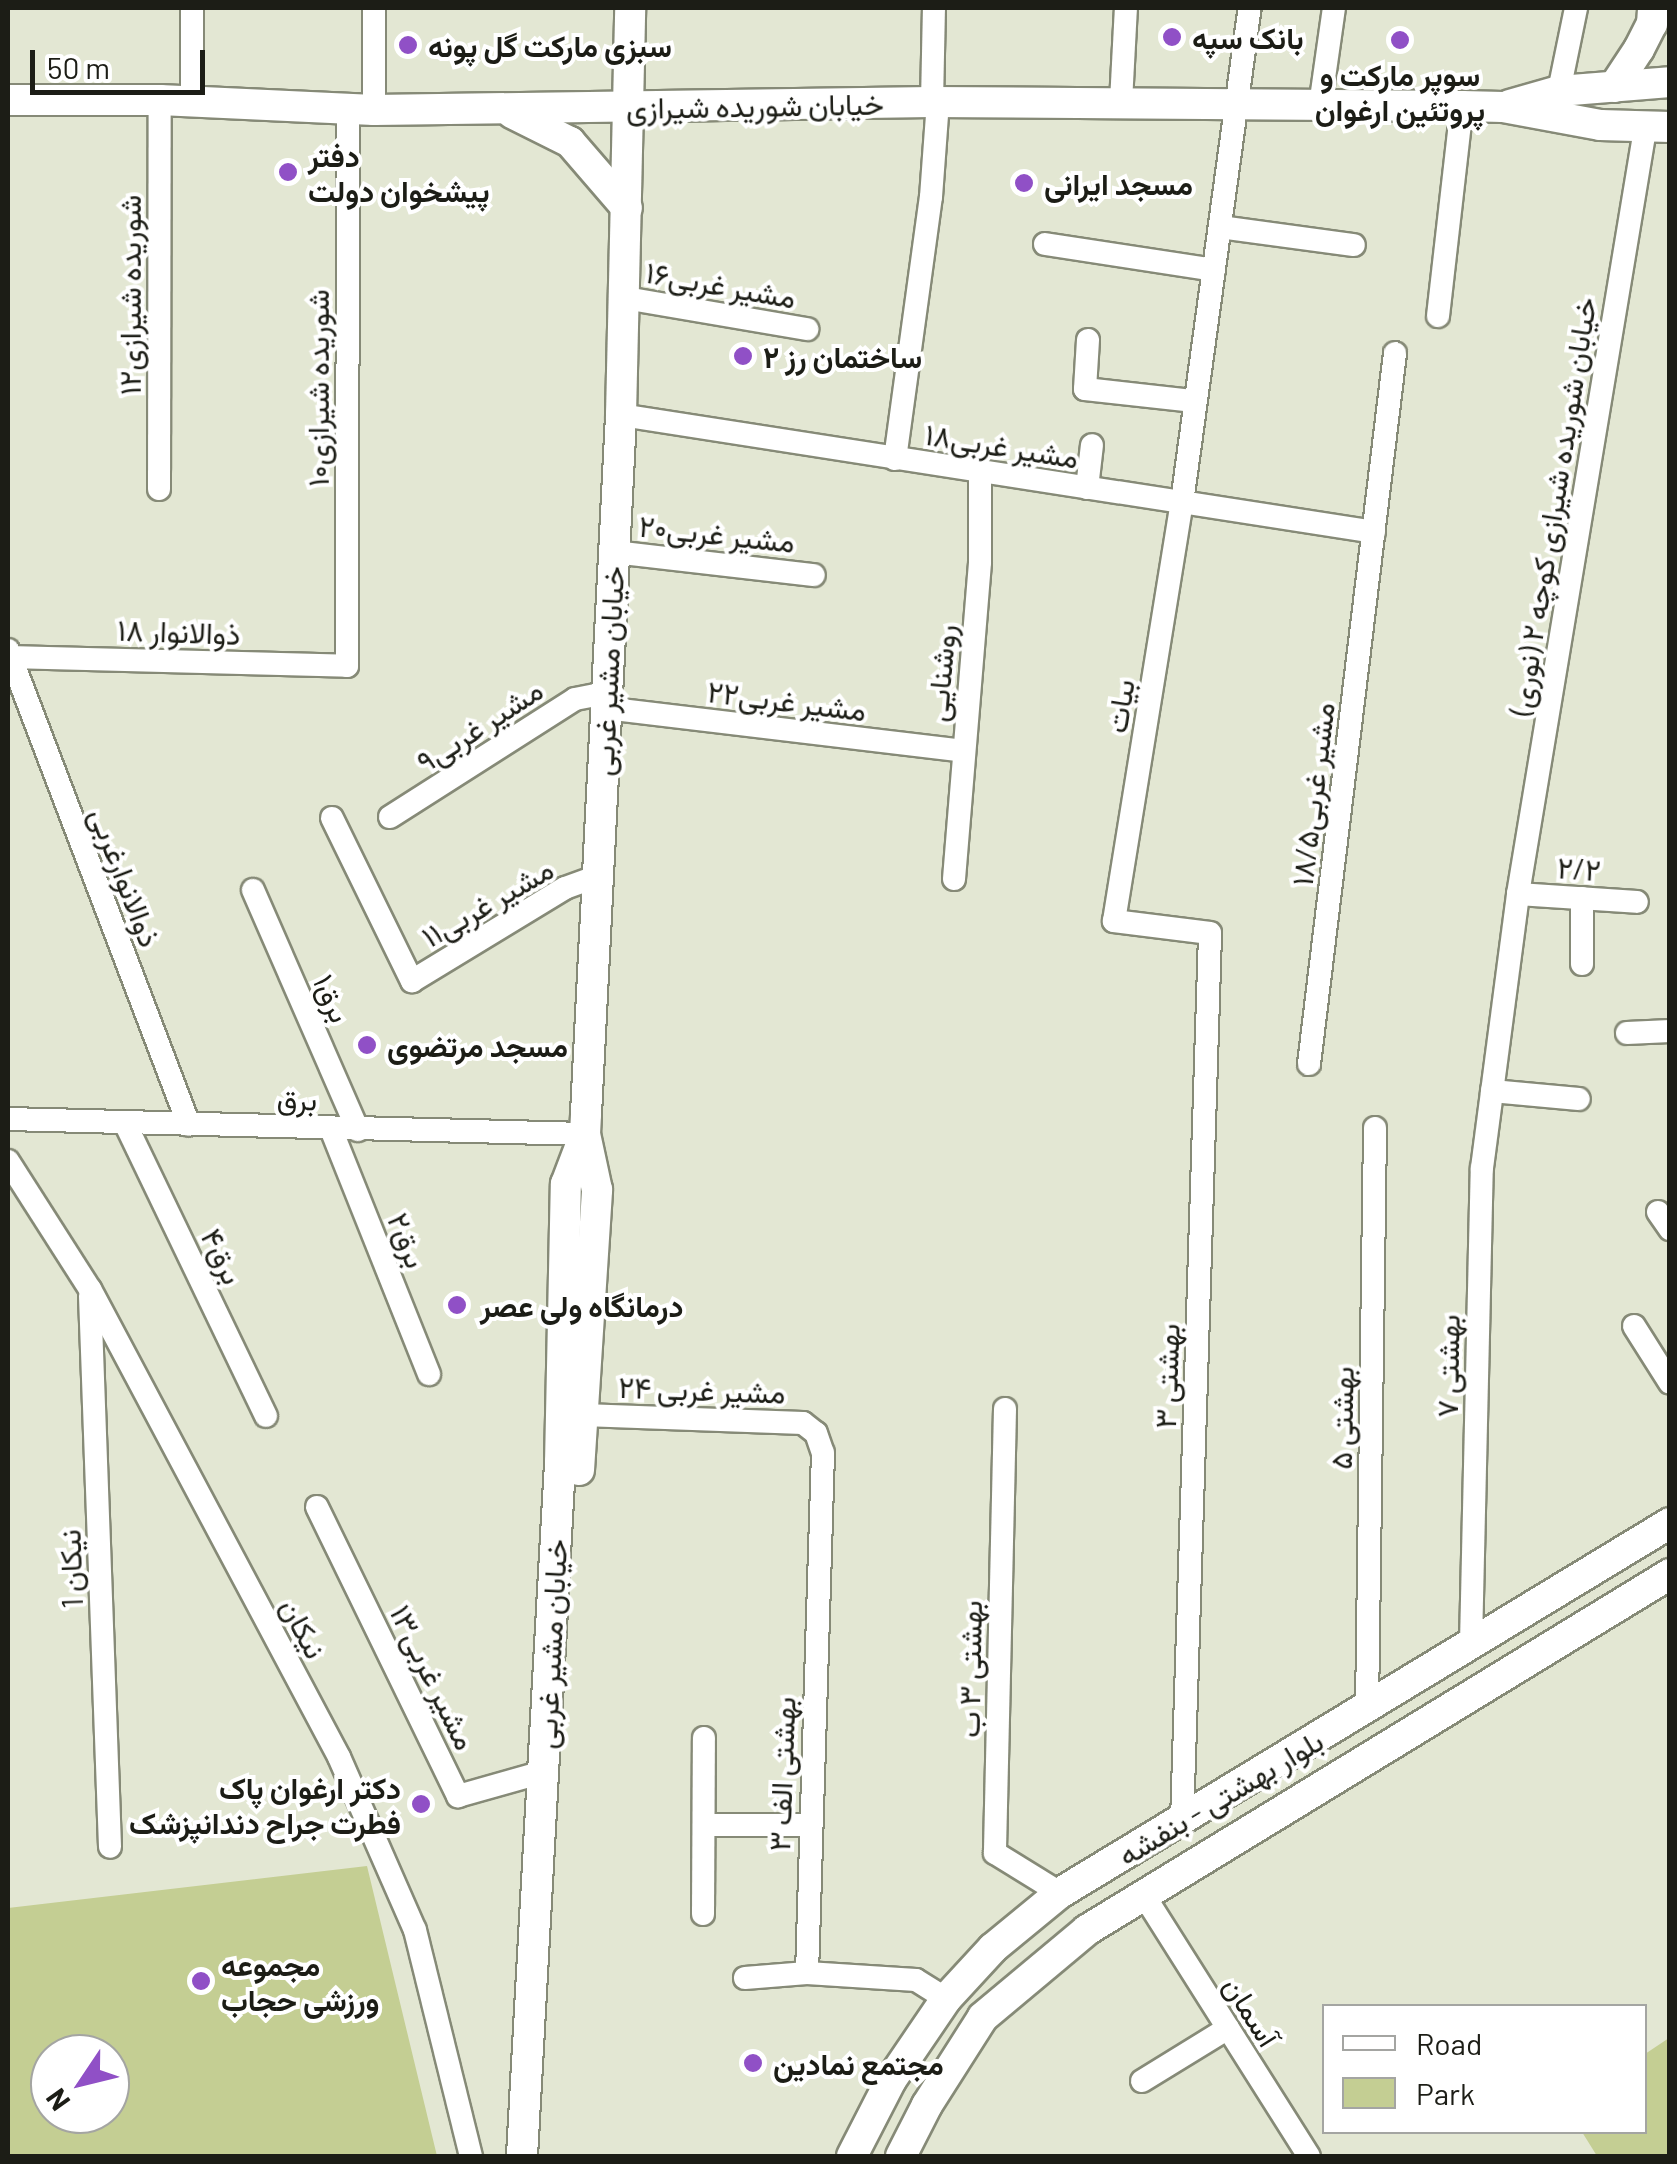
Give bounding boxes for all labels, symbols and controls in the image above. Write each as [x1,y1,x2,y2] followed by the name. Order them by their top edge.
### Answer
[1192,19,1304,55] place label: بانک سپه
[1161,26,1183,48] marker: بانک سپه
[428,27,672,63] place label: سبزی مارکت گل پونه
[1389,29,1411,51] marker: سوپر مارکت و پروتئین ارغوان
[35,30,210,92] scale bar
[397,34,419,56] marker: سبزی مارکت گل پونه
[47,49,110,85] text: 50 m
[1315,56,1485,126] place label: سوپر مارکت و پروتئین ارغوان
[626,85,884,125] street label: خیابان شوریده شیرازی
[308,137,490,208] place label: دفتر پیشخوان دولت
[277,161,299,183] marker: دفتر پیشخوان دولت
[1044,165,1193,201] place label: مسجد ایرانی
[1013,172,1035,194] marker: مسجد ایرانی
[111,195,147,395] street label: شوریده شیرازی۱۲
[643,253,799,315] street label: مشیر غربی۱۶
[299,289,335,487] street label: ۱۰شوریده شیرازی
[1501,294,1603,718] street label: خیابان شوریده شیرازی کوچه ۲ (نوری)
[763,338,922,374] place label: ساختمان رز ۲
[732,345,754,367] marker: ساختمان رز ۲
[923,415,1081,475] street label: مشیر غربی۱۸
[637,507,797,559] street label: مشیر غربی۲۰
[584,565,630,777] street label: خیابان مشیر غربی
[117,611,241,651] street label: ذوالانوار ۱۸
[918,623,962,723] street label: روشنایی
[409,671,549,779] street label: مشیر غربی۹
[705,672,869,728] street label: مشیر غربی۲۲
[1097,677,1141,735] street label: بیات
[1283,700,1341,888] street label: مشیر غربی۱۸/۵
[83,802,169,952] street label: ذوالانوارغربی
[1556,849,1602,887] street label: ۲/۲
[415,850,559,954] street label: مشیر غربی۱۱
[307,968,359,1028] street label: برق۱
[387,1027,568,1063] place label: مسجد مرتضوی
[356,1034,378,1056] marker: مسجد مرتضوی
[276,1079,318,1117] street label: برق
[381,1207,435,1273] street label: برق۲
[194,1222,252,1290] street label: برق۴
[480,1287,683,1323] place label: درمانگاه ولی عصر
[444,1292,470,1318] marker: درمانگاه ولی عصر
[1428,1314,1466,1418] street label: بهشتی ۷
[1146,1323,1186,1429] street label: بهشتی ۳
[1322,1366,1360,1470] street label: بهشتی ۵
[618,1368,786,1410] street label: مشیر غربی ۲۴
[51,1529,89,1609] street label: نیکان 1
[527,1538,573,1750] street label: خیابان مشیر غربی
[273,1592,335,1664] street label: نیکان
[383,1599,485,1755] street label: مشیر غربی۱۳
[950,1600,988,1738] street label: بهشتی ۳ ب
[760,1696,802,1852] street label: بهشتی الف ۳
[1111,1722,1329,1872] street label: بلوار بهشتی - بنفشه
[129,1769,401,1840] place label: دکتر ارغوان پاک فطرت جراح دندانپزشک
[410,1793,432,1815] marker: دکتر ارغوان پاک فطرت جراح دندانپزشک
[221,1946,380,2016] place label: مجموعه ورزشی حجاب
[1217,1969,1287,2053] street label: آسمان
[190,1970,212,1992] marker: مجموعه ورزشی حجاب
[1322,2004,1647,2134] legend
[1416,2025,1482,2061] text: Road
[30,2034,130,2134] north arrow
[773,2045,944,2081] place label: مجتمع نمادین
[742,2052,764,2074] marker: مجتمع نمادین
[1416,2075,1475,2111] text: Park
[38,2083,76,2117] text: N

